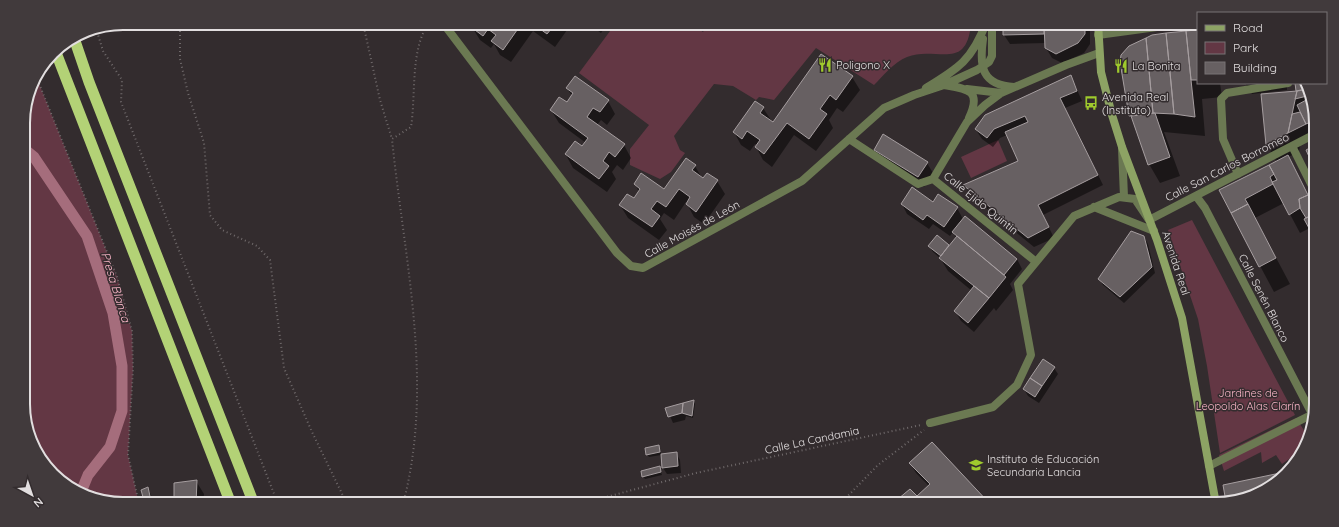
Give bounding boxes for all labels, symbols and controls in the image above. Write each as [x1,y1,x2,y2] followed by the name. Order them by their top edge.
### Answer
[1197,12,1327,84] legend
[1233,20,1263,35] text: Road
[1233,40,1258,55] text: Park
[817,57,833,73] restaurant icon: Poligono X
[836,58,890,72] place label: Poligono X
[1113,58,1129,74] restaurant icon: La Bonita
[1132,59,1180,73] place label: La Bonita
[1233,60,1277,75] text: Building
[1102,90,1169,117] place label: Avenida Real (Instituto)
[1083,95,1099,111] bus stop icon: Avenida Real (Instituto)
[1163,129,1292,204] street label: Calle San Carlos Borromeo
[941,169,1021,237] street label: Calle Ejido Quintin
[642,197,742,261] street label: Calle Moisés de León
[1159,229,1193,297] street label: Avenida Real
[98,250,134,325] water label: Presa Blanca
[1236,251,1293,345] street label: Calle Senén Blanco
[1196,386,1300,413] park label: Jardines de Leopoldo Alas Clarín
[764,423,860,457] street label: Calle La Candamia
[987,452,1099,479] place label: Instituto de Educación Secundaria Lancia
[968,457,984,473] school or university icon: Instituto de Educación Secundaria Lancia
[12,475,52,515] north arrow
[31,495,46,511] text: N

